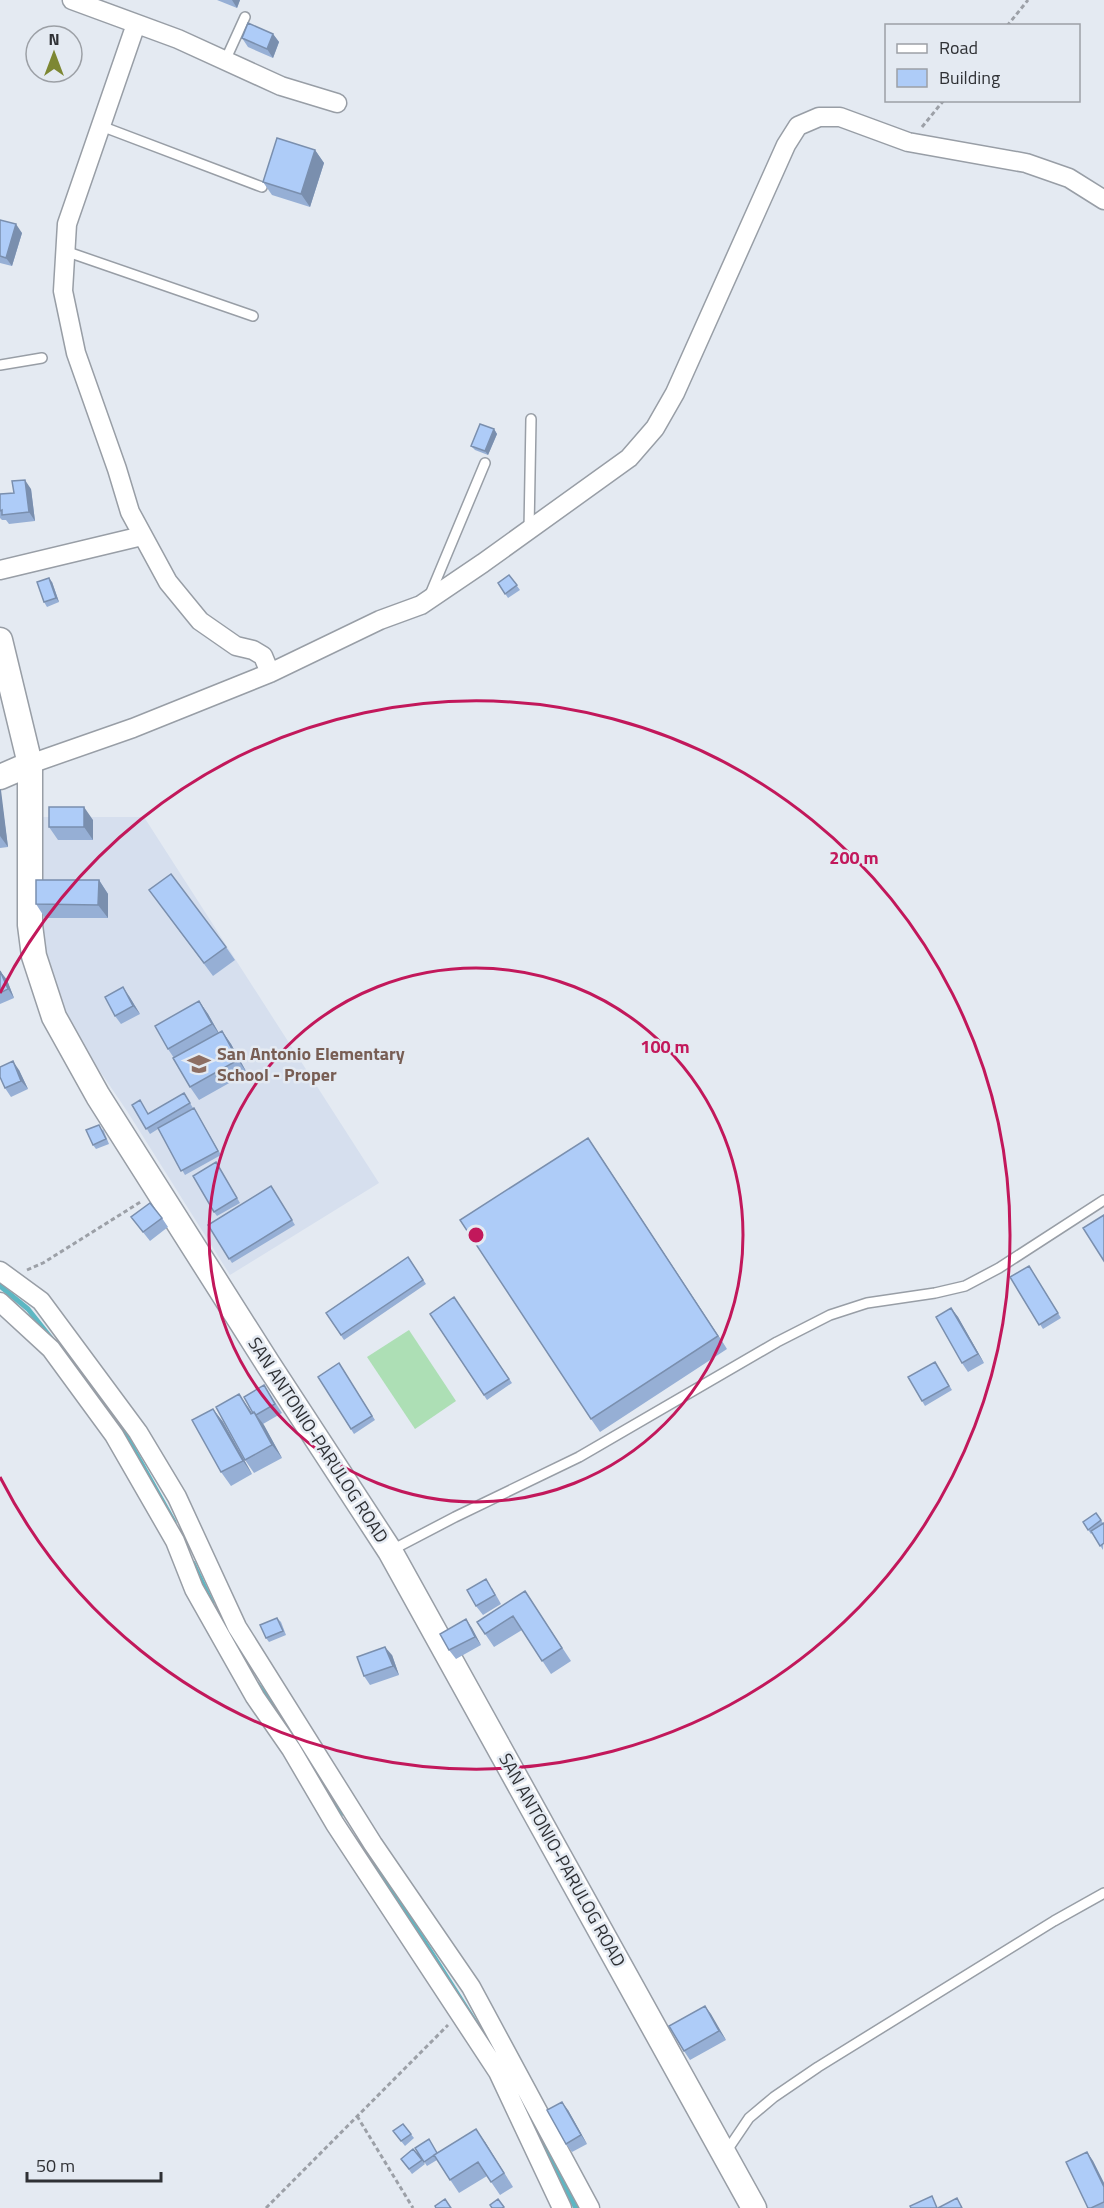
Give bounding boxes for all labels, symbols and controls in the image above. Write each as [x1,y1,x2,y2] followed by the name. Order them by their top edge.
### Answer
[24,24,84,84] north arrow
[885,24,1080,102] legend
[48,27,60,51] text: N
[939,34,978,61] text: Road
[939,64,1000,91] text: Building
[829,844,879,871] text: 200 m
[640,1033,690,1060] text: 100 m
[217,1040,405,1088] place label: San Antonio Elementary School - Proper
[186,1051,212,1077] school or university icon: San Antonio Elementary School - Proper
[466,1225,486,1245] centre of rings
[242,1332,395,1548] street label: SAN ANTONIO-PARULOG ROAD
[492,1748,633,1971] street label: SAN ANTONIO-PARULOG ROAD
[27,2145,160,2183] scale bar
[36,2152,75,2179] text: 50 m

